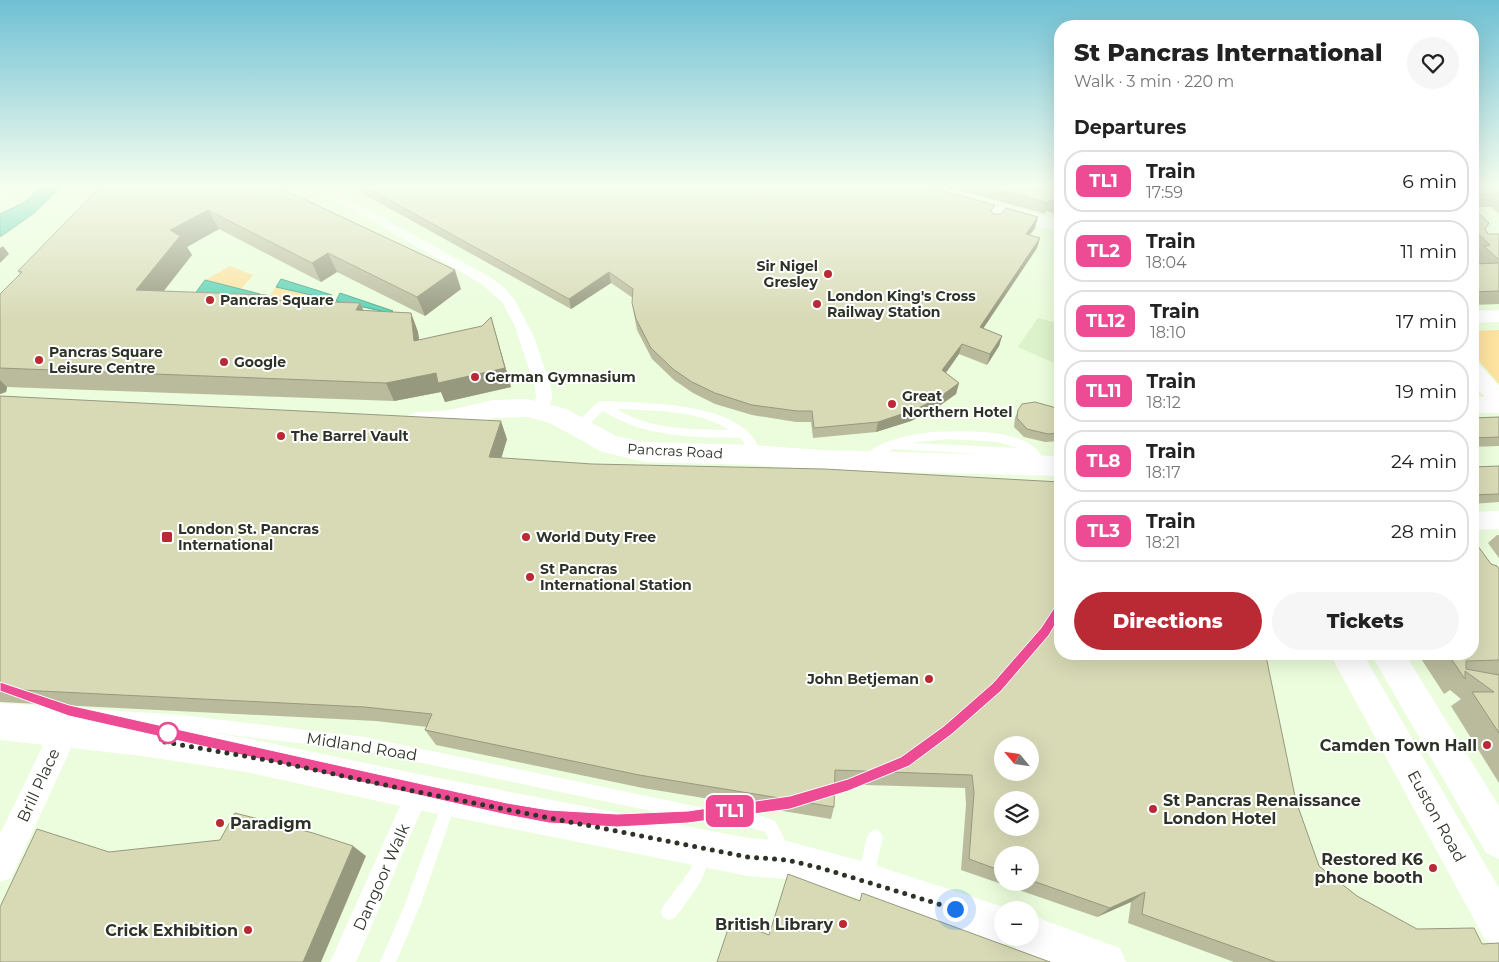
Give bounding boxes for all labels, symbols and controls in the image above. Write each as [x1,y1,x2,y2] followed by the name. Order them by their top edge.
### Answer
[1407,37,1459,89] button: heart
[1074,38,1382,67] text: St Pancras International
[1074,72,1234,91] text: Walk · 3 min · 220 m
[1074,116,1186,139] text: Departures
[1146,160,1196,183] text: Train
[1089,170,1118,192] text: TL1
[1402,170,1457,193] text: 6 min
[1146,183,1183,202] text: 17:59
[1146,230,1196,253] text: Train
[1087,240,1120,262] text: TL2
[1400,240,1457,263] text: 11 min
[1146,253,1187,272] text: 18:04
[756,257,819,291] place label: Sir Nigel Gresley
[822,268,834,280] marker: Sir Nigel Gresley
[827,287,976,321] place label: London King's Cross Railway Station
[220,291,334,309] place label: Pancras Square
[204,294,216,306] marker: Pancras Square
[811,298,823,310] marker: London King's Cross Railway Station
[1150,300,1200,323] text: Train
[1086,310,1125,332] text: TL12
[1396,310,1457,333] text: 17 min
[1150,323,1186,342] text: 18:10
[49,343,163,377] place label: Pancras Square Leisure Centre
[234,353,286,371] place label: Google
[33,354,45,366] marker: Pancras Square Leisure Centre
[218,356,230,368] marker: Google
[485,368,636,386] place label: German Gymnasium
[1147,370,1196,393] text: Train
[469,371,481,383] marker: German Gymnasium
[1086,380,1122,402] text: TL11
[1395,380,1457,403] text: 19 min
[902,387,1012,421] place label: Great Northern Hotel
[1147,393,1181,412] text: 18:12
[886,398,898,410] marker: Great Northern Hotel
[291,427,409,445] place label: The Barrel Vault
[275,430,287,442] marker: The Barrel Vault
[627,440,723,462] street label: Pancras Road
[1146,440,1196,463] text: Train
[1087,450,1120,472] text: TL8
[1391,450,1457,473] text: 24 min
[1146,463,1181,482] text: 18:17
[1146,510,1196,533] text: Train
[178,520,319,554] place label: London St. Pancras International
[1087,520,1120,542] text: TL3
[1391,520,1457,543] text: 28 min
[536,528,656,546] place label: World Duty Free
[160,530,174,544] marker: London St. Pancras International
[520,531,532,543] marker: World Duty Free
[1146,533,1180,552] text: 18:21
[540,560,692,594] place label: St Pancras International Station
[524,571,536,583] marker: St Pancras International Station
[1074,592,1262,650] button: Directions
[1272,592,1459,650] button: Tickets
[806,670,919,688] place label: John Betjeman
[923,673,935,685] marker: John Betjeman
[157,722,179,744] unlabelled marker
[305,728,419,765] street label: Midland Road
[994,736,1039,781] north arrow
[994,736,1039,946] map controls
[1320,736,1477,755] place label: Camden Town Hall
[1481,739,1493,751] marker: Camden Town Hall
[13,745,64,825] street label: Brill Place
[1403,767,1470,866] street label: Euston Road
[994,791,1039,836] button: layers
[1163,791,1361,828] place label: St Pancras Renaissance London Hotel
[701,795,759,827] line badge: TL1
[716,800,744,822] text: TL1
[1147,803,1159,815] marker: St Pancras Renaissance London Hotel
[230,814,311,833] place label: Paradigm
[214,817,226,829] marker: Paradigm
[349,820,414,934] street label: Dangoor Walk
[994,846,1039,891] button: +
[1315,850,1423,887] place label: Restored K6 phone booth
[1427,862,1439,874] marker: Restored K6 phone booth
[943,897,968,922] your location
[994,901,1039,946] button: −
[715,915,833,934] place label: British Library
[837,918,849,930] marker: British Library
[105,921,238,940] place label: Crick Exhibition
[242,924,254,936] marker: Crick Exhibition

